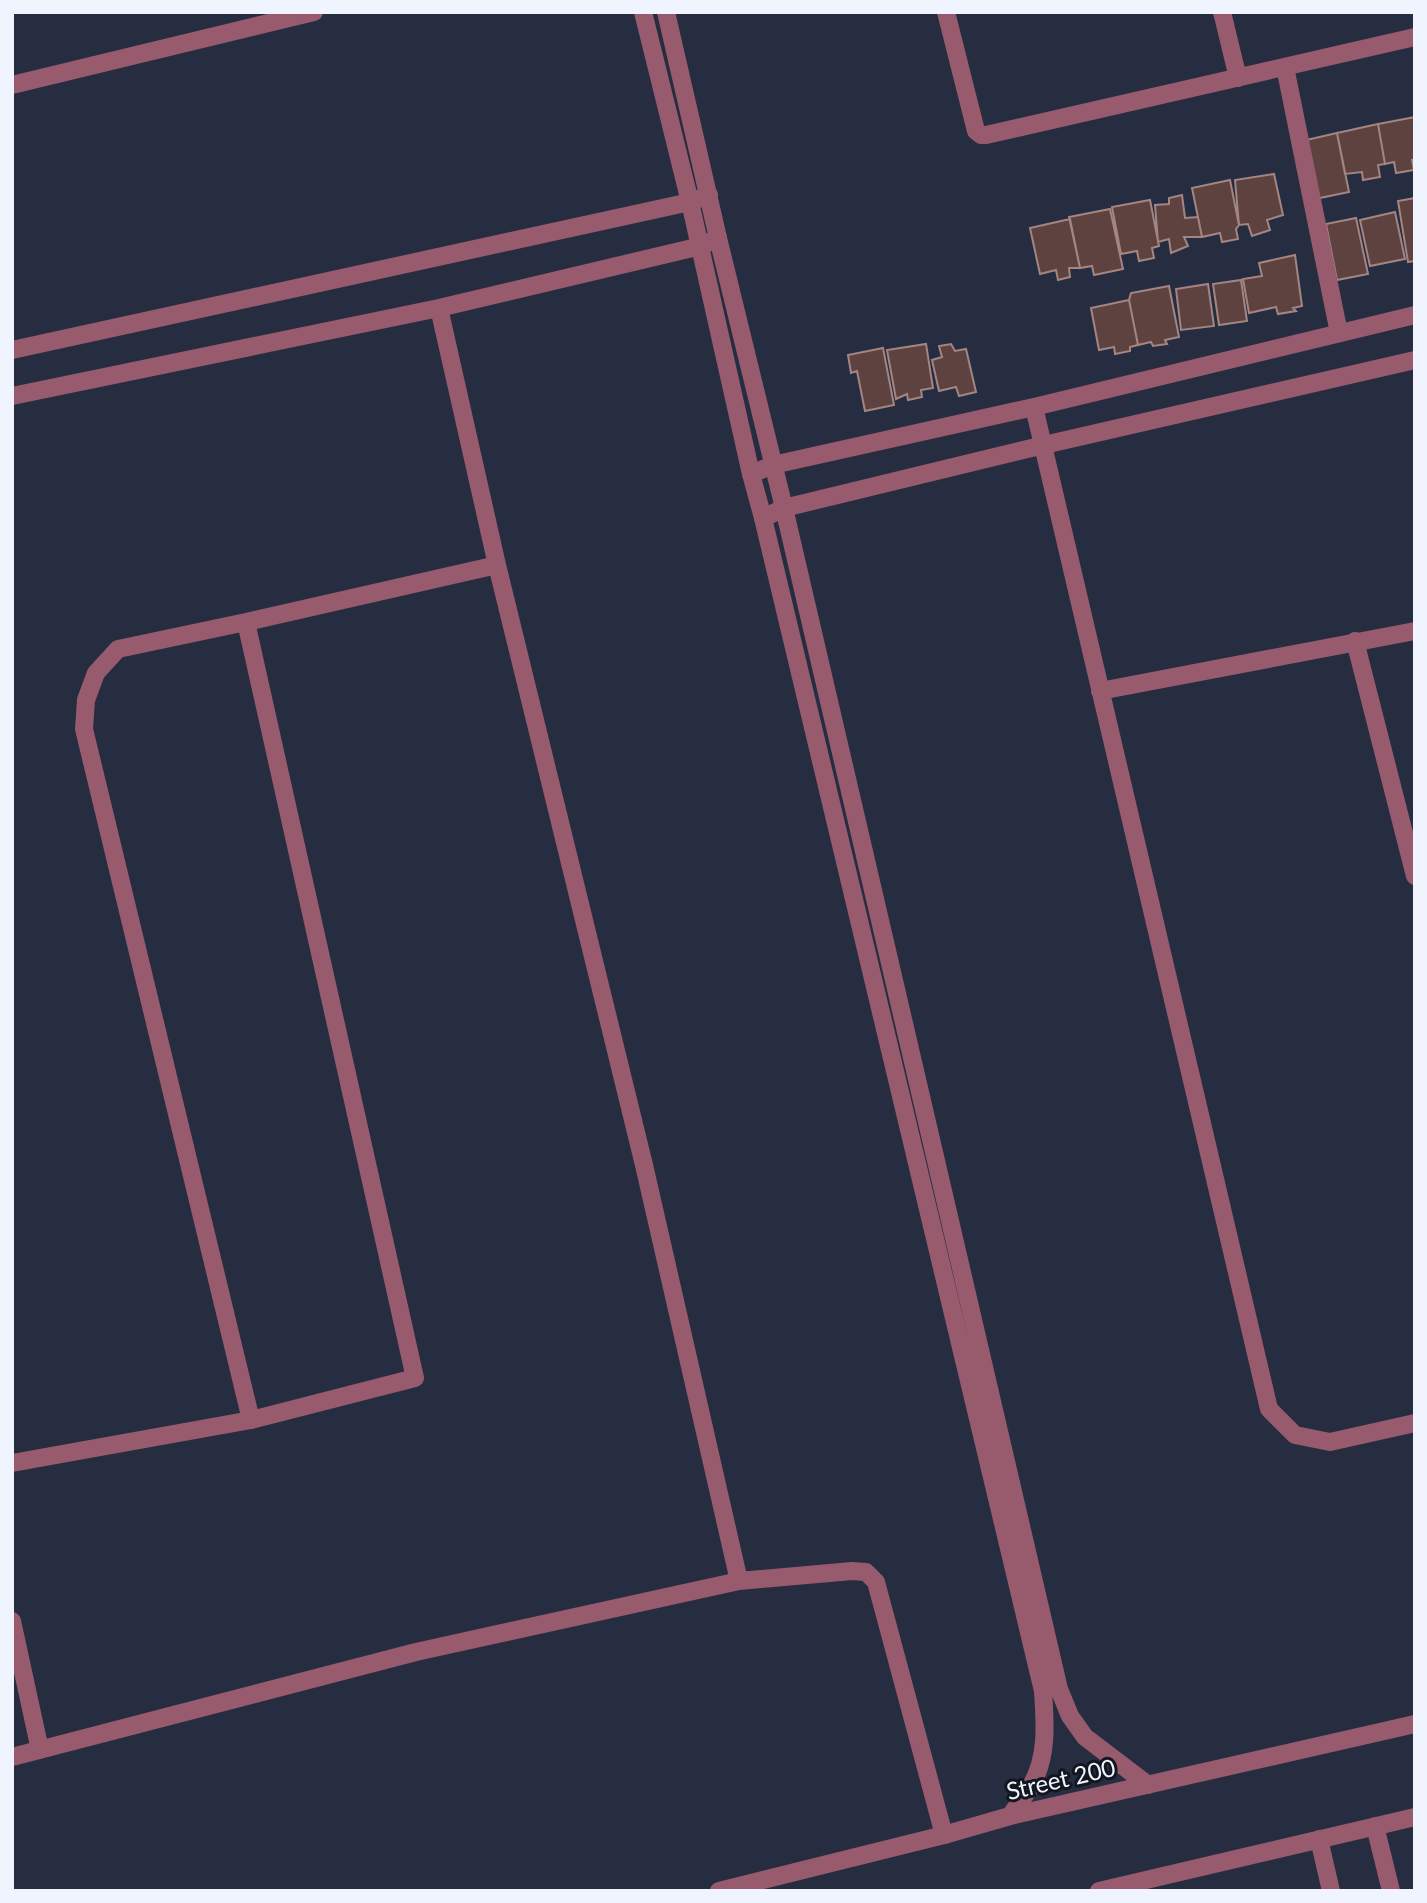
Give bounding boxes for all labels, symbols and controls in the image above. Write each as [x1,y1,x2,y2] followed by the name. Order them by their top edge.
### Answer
[1003,1752,1118,1805] street label: Street 200

